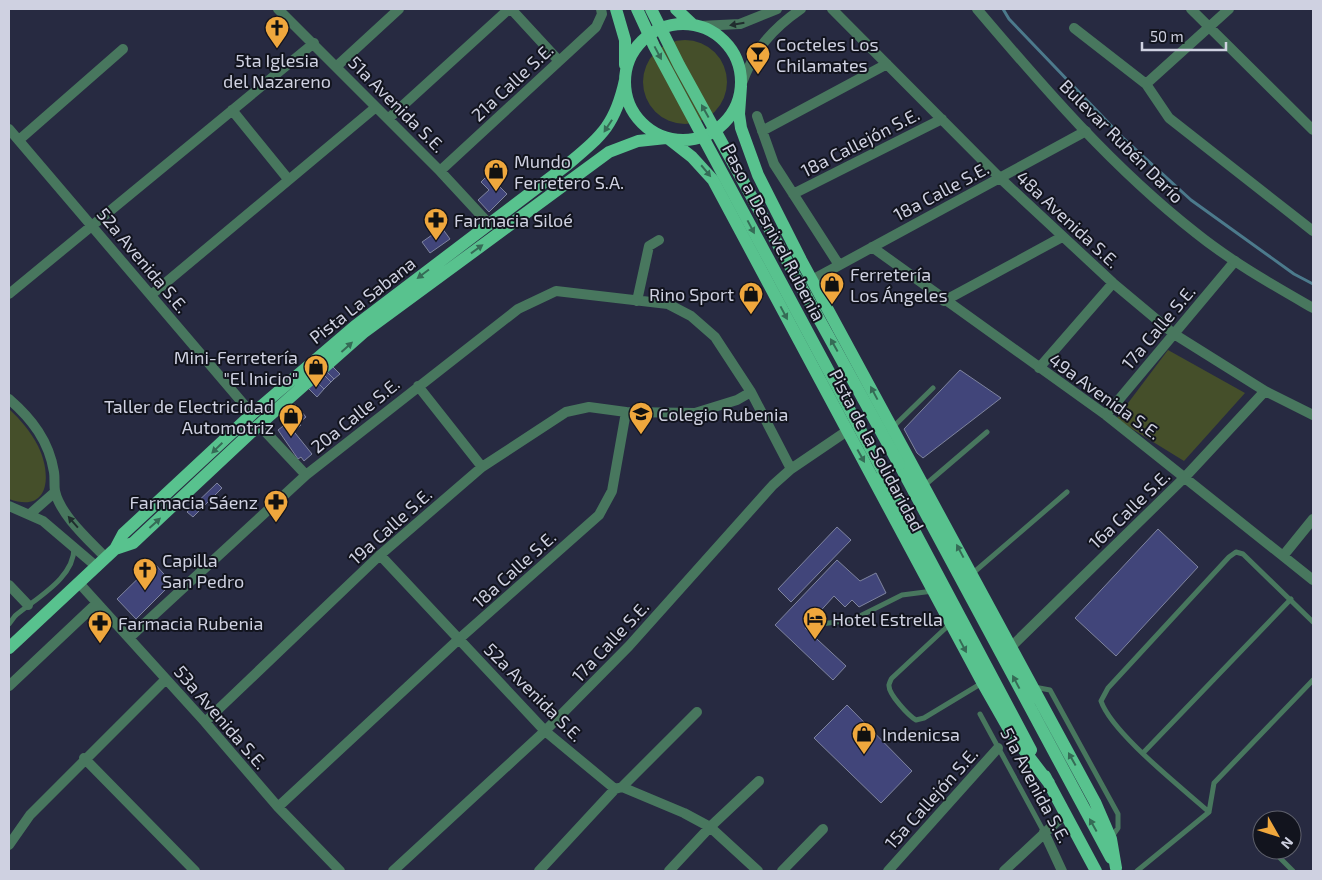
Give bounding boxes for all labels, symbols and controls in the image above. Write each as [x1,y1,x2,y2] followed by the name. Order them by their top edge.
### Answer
[264,15,290,49] church icon: 5ta Iglesia del Nazareno
[1142,20,1226,52] scale bar
[729,21,745,29] one-way arrow
[1150,27,1184,45] text: 50 m
[776,33,879,76] place label: Cocteles Los Chilamates
[466,38,558,126] street label: 21a Calle S.E.
[745,41,771,75] bar icon: Cocteles Los Chilamates
[653,46,662,59] one-way arrow
[223,49,331,92] place label: 5ta Iglesia del Nazareno
[344,51,450,157] street label: 51a Avenida S.E.
[1055,74,1189,208] street label: Bulevar Rubén Darío
[797,103,923,181] street label: 18a Callejón S.E.
[700,104,709,117] one-way arrow
[604,119,613,133] one-way arrow
[718,140,830,324] street label: Paso a Desnivel Rubenia
[514,150,624,193] place label: Mundo Ferretero S.A.
[890,157,992,225] street label: 18a Calle S.E.
[483,158,509,192] shop icon: Mundo Ferretero S.A.
[700,165,711,178] one-way arrow
[1012,166,1124,272] street label: 48a Avenida S.E.
[93,203,193,317] street label: 52a Avenida S.E.
[423,207,449,241] pharmacy icon: Farmacia Siloé
[454,209,573,231] place label: Farmacia Siloé
[747,219,755,234] one-way arrow
[470,244,484,254] one-way arrow
[305,252,419,348] street label: Pista La Sabana
[850,263,948,306] place label: Ferretería Los Ángeles
[417,269,430,280] one-way arrow
[819,271,845,305] shop icon: Ferretería Los Ángeles
[1116,280,1200,374] street label: 17a Calle S.E.
[738,281,764,315] shop icon: Rino Sport
[649,283,734,305] place label: Rino Sport
[780,306,788,320] one-way arrow
[830,338,838,352] one-way arrow
[341,341,354,352] one-way arrow
[174,346,298,389] place label: Mini-Ferretería "El Inicio"
[1045,348,1165,444] street label: 49a Avenida S.E.
[303,354,329,388] shop icon: Mini-Ferretería "El Inicio"
[825,365,929,535] street label: Pista de la Solidaridad
[306,373,404,457] street label: 20a Calle S.E.
[870,386,878,400] one-way arrow
[104,395,274,438] place label: Taller de Electricidad Automotriz
[628,401,654,435] school or university icon: Colegio Rubenia
[278,403,304,437] shop icon: Taller de Electricidad Automotriz
[658,403,788,425] place label: Colegio Rubenia
[211,442,223,454] one-way arrow
[857,449,865,464] one-way arrow
[1084,465,1174,553] street label: 16a Calle S.E.
[344,483,436,569] street label: 19a Calle S.E.
[263,489,289,523] pharmacy icon: Farmacia Sáenz
[130,491,258,513] place label: Farmacia Sáenz
[67,516,79,528] one-way arrow
[149,517,161,529] one-way arrow
[468,526,560,612] street label: 18a Calle S.E.
[956,543,964,558] one-way arrow
[162,549,244,592] place label: Capilla San Pedro
[132,557,158,591] church icon: Capilla San Pedro
[567,596,653,686] street label: 17a Calle S.E.
[802,606,828,640] hotel icon: Hotel Estrella
[832,608,943,630] place label: Hotel Estrella
[87,610,113,644] pharmacy icon: Farmacia Rubenia
[118,612,263,634] place label: Farmacia Rubenia
[480,638,588,746] street label: 52a Avenida S.E.
[959,638,967,653] one-way arrow
[170,660,272,774] street label: 53a Avenida S.E.
[1012,675,1020,690] one-way arrow
[851,721,877,755] shop icon: Indenicsa
[882,723,960,745] place label: Indenicsa
[996,723,1076,847] street label: 51a Avenida S.E.
[880,743,982,853] street label: 15a Callejón S.E.
[1068,752,1076,766] one-way arrow
[1252,810,1302,860] north arrow
[1089,818,1097,833] one-way arrow
[1278,834,1297,853] text: N

